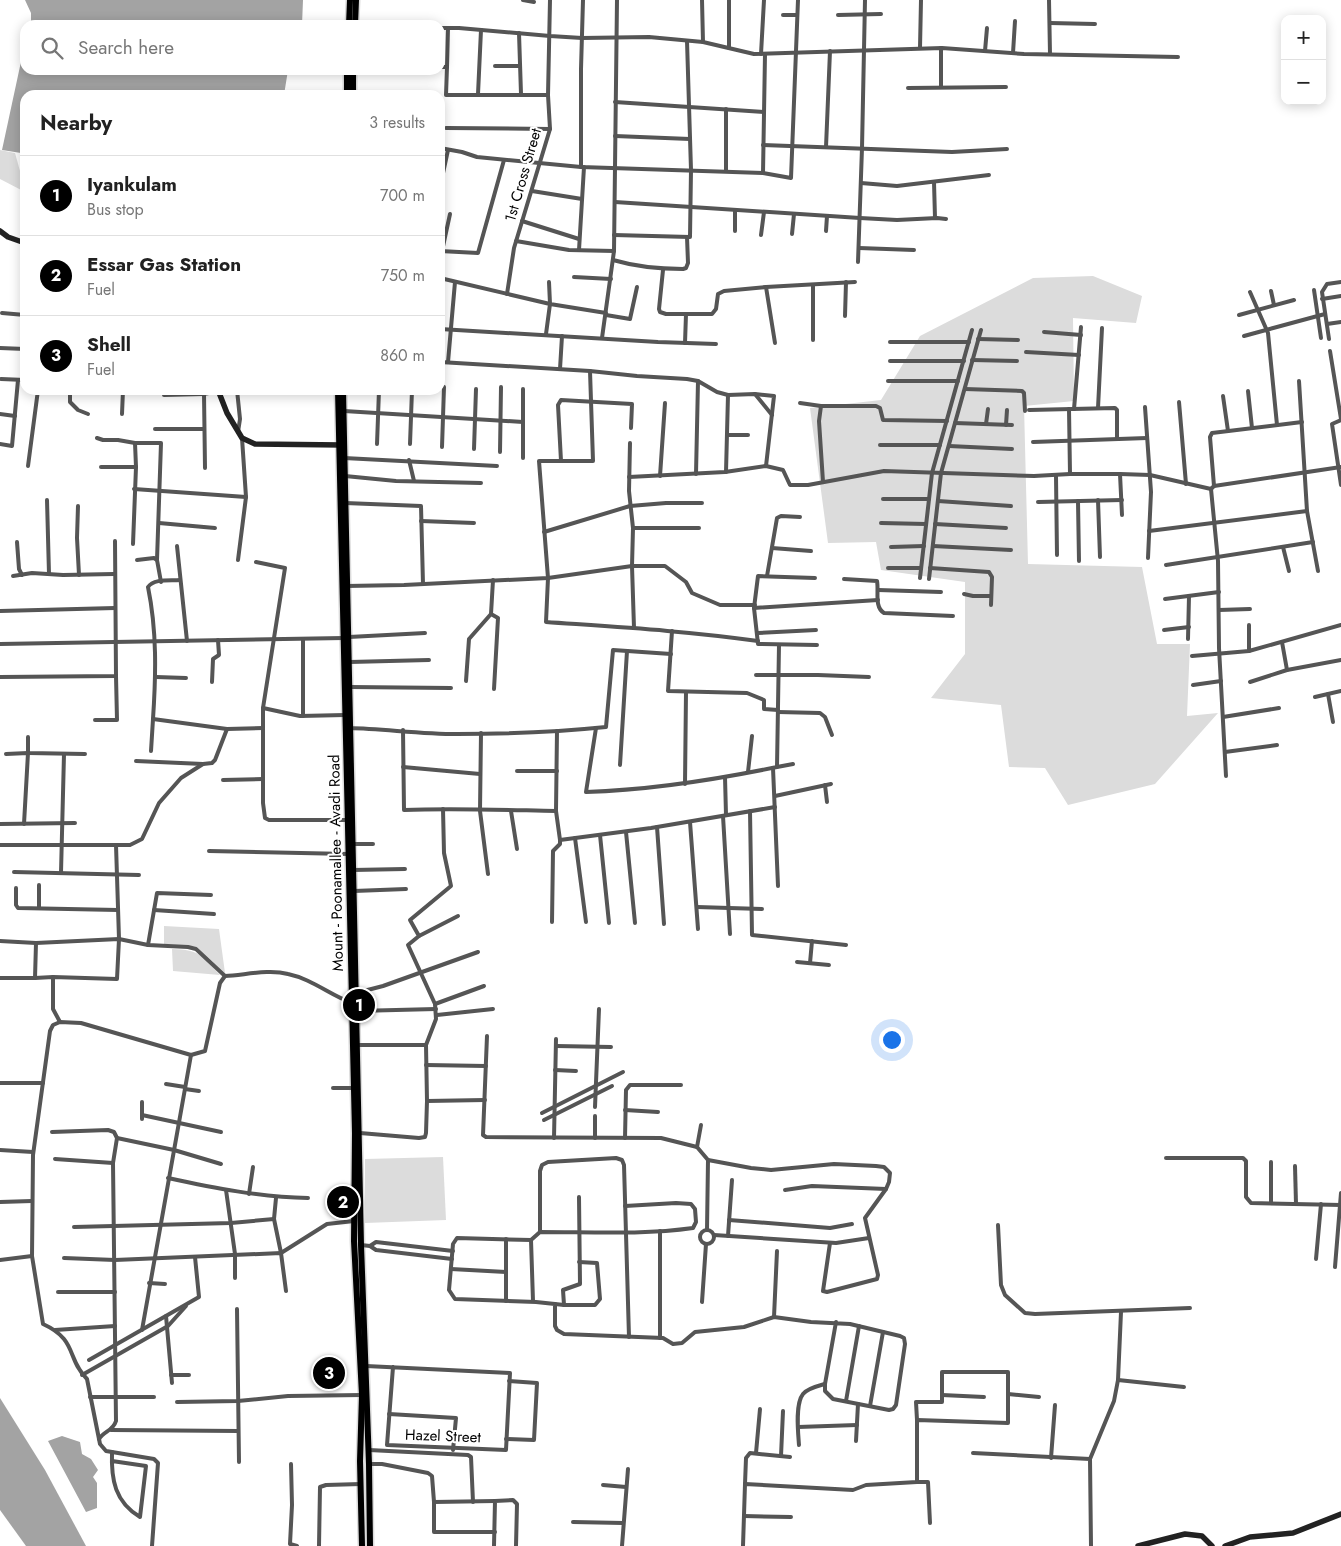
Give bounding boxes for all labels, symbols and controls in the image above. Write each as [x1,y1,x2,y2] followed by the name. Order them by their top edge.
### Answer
[1281,15,1326,105] map controls
[1281,15,1326,60] button: +
[20,20,445,75] search box
[38,34,66,62] icon: search
[78,34,174,61] text: Search here
[1281,60,1326,105] button: −
[40,108,112,138] text: Nearby
[369,111,425,134] text: 3 results
[499,125,547,224] street label: 1st Cross Street
[87,171,177,198] text: Iyankulam
[52,184,60,207] text: 1
[380,184,425,207] text: 700 m
[87,198,144,221] text: Bus stop
[87,251,241,278] text: Essar Gas Station
[51,264,61,287] text: 2
[381,264,425,287] text: 750 m
[87,278,115,301] text: Fuel
[87,331,131,358] text: Shell
[51,344,61,367] text: 3
[380,344,425,367] text: 860 m
[87,358,115,381] text: Fuel
[323,754,349,972] street label: Mount - Poonamallee - Avadi Road
[343,986,375,1024] pin: 1
[879,1027,905,1053] your location
[327,1183,359,1221] pin: 2
[313,1354,345,1392] pin: 3
[405,1424,482,1448] street label: Hazel Street

